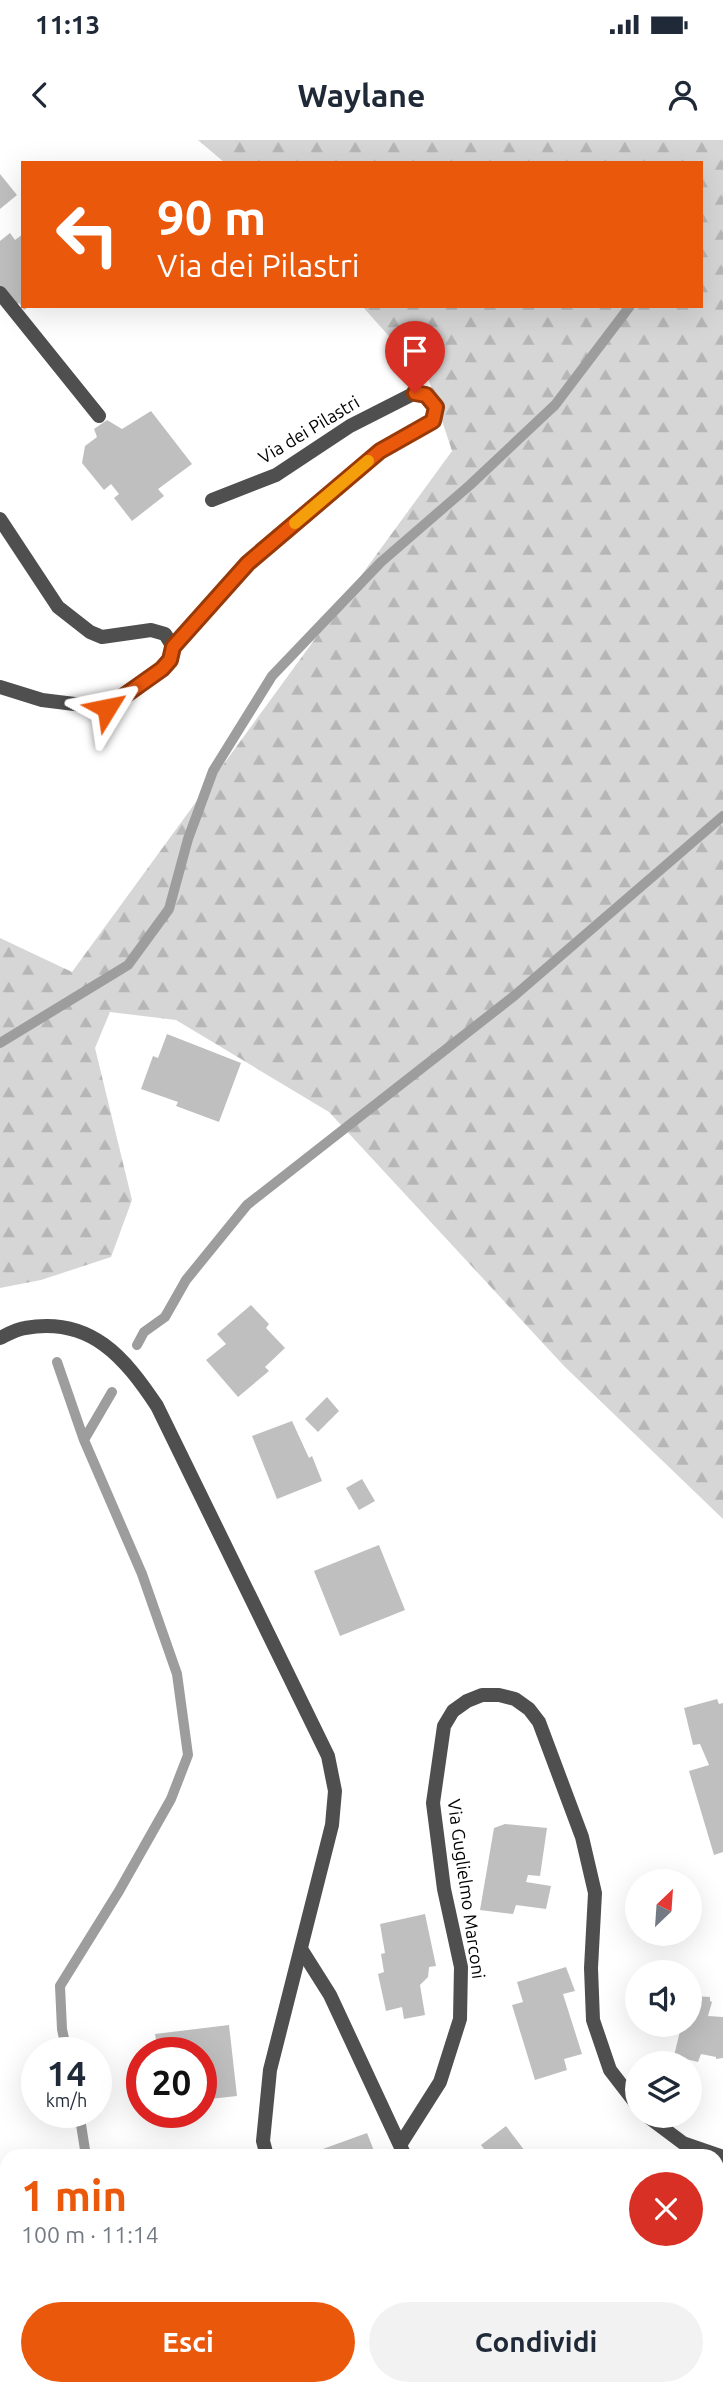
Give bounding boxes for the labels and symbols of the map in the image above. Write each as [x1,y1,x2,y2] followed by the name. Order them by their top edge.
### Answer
[385,321,445,393] pin
[254,391,362,467] street label: Via dei Pilastri
[70,671,144,745] position arrow
[444,1798,490,1980] street label: Via Guglielmo Marconi
[625,1869,702,1946] north arrow
[126,2037,217,2128] speed limit sign: 20

